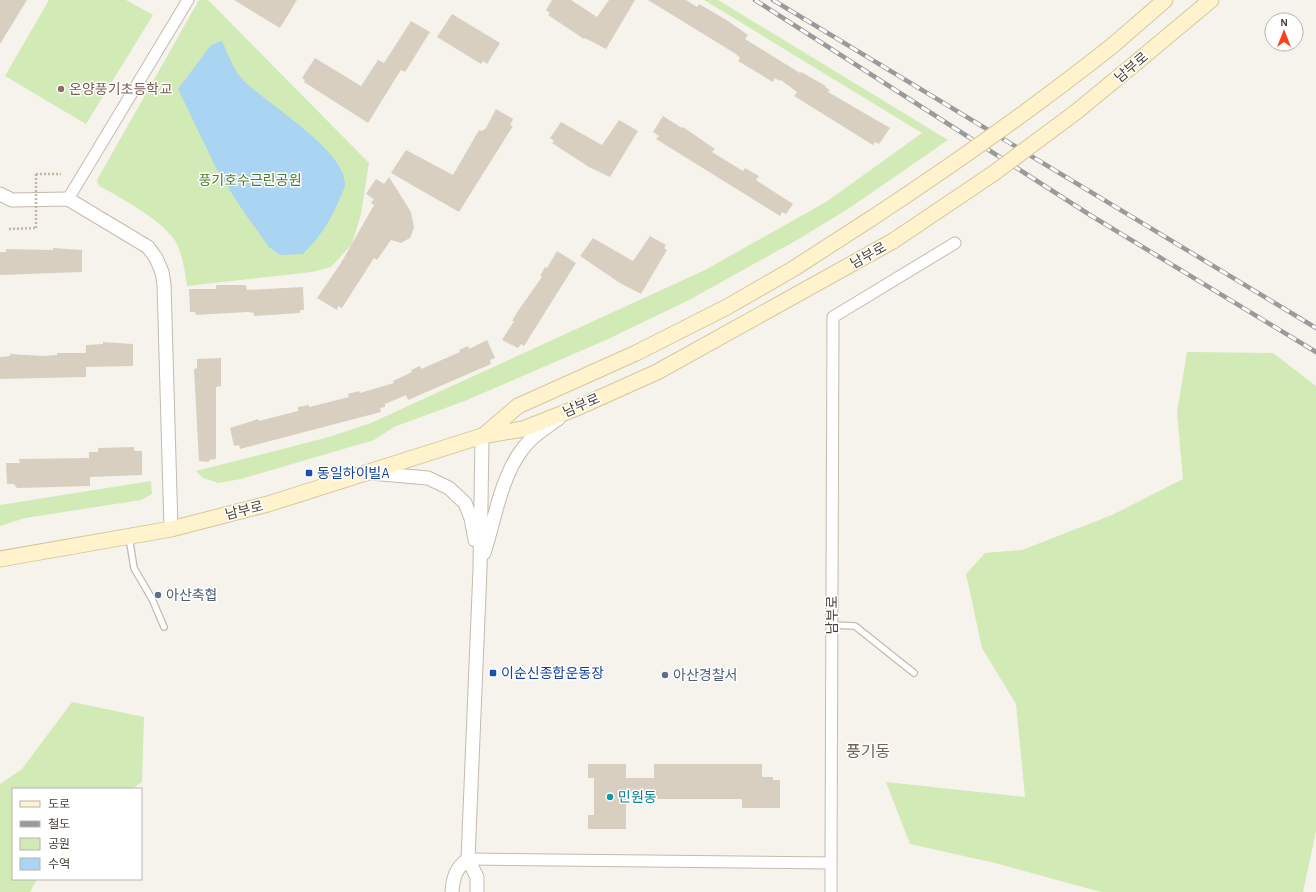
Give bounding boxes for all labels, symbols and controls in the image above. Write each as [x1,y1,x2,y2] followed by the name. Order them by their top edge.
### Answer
[1264,12,1304,52] north arrow
[1280,17,1288,28] text: N
[1112,49,1151,86] street label: 남부로
[69,81,172,97] place label: 온양풍기초등학교
[56,84,66,94] marker: 온양풍기초등학교
[198,173,302,188] park label: 풍기호수근린공원
[848,239,889,271] street label: 남부로
[560,391,602,420] street label: 남부로
[317,466,390,481] place label: 동일하이빌A
[304,468,314,478] marker: 동일하이빌A
[224,499,265,522] street label: 남부로
[166,588,218,603] place label: 아산축협
[153,590,163,600] marker: 아산축협
[825,596,840,634] street label: 남부로
[501,666,604,681] place label: 이순신종합운동장
[488,668,498,678] marker: 이순신종합운동장
[673,668,737,683] place label: 아산경찰서
[660,670,670,680] marker: 아산경찰서
[846,744,890,760] district label: 풍기동
[12,788,142,880] legend
[618,790,657,805] place label: 민원동
[605,792,615,802] marker: 민원동
[48,798,70,810] text: 도로
[48,818,70,830] text: 철도
[48,838,70,850] text: 공원
[48,858,70,870] text: 수역

